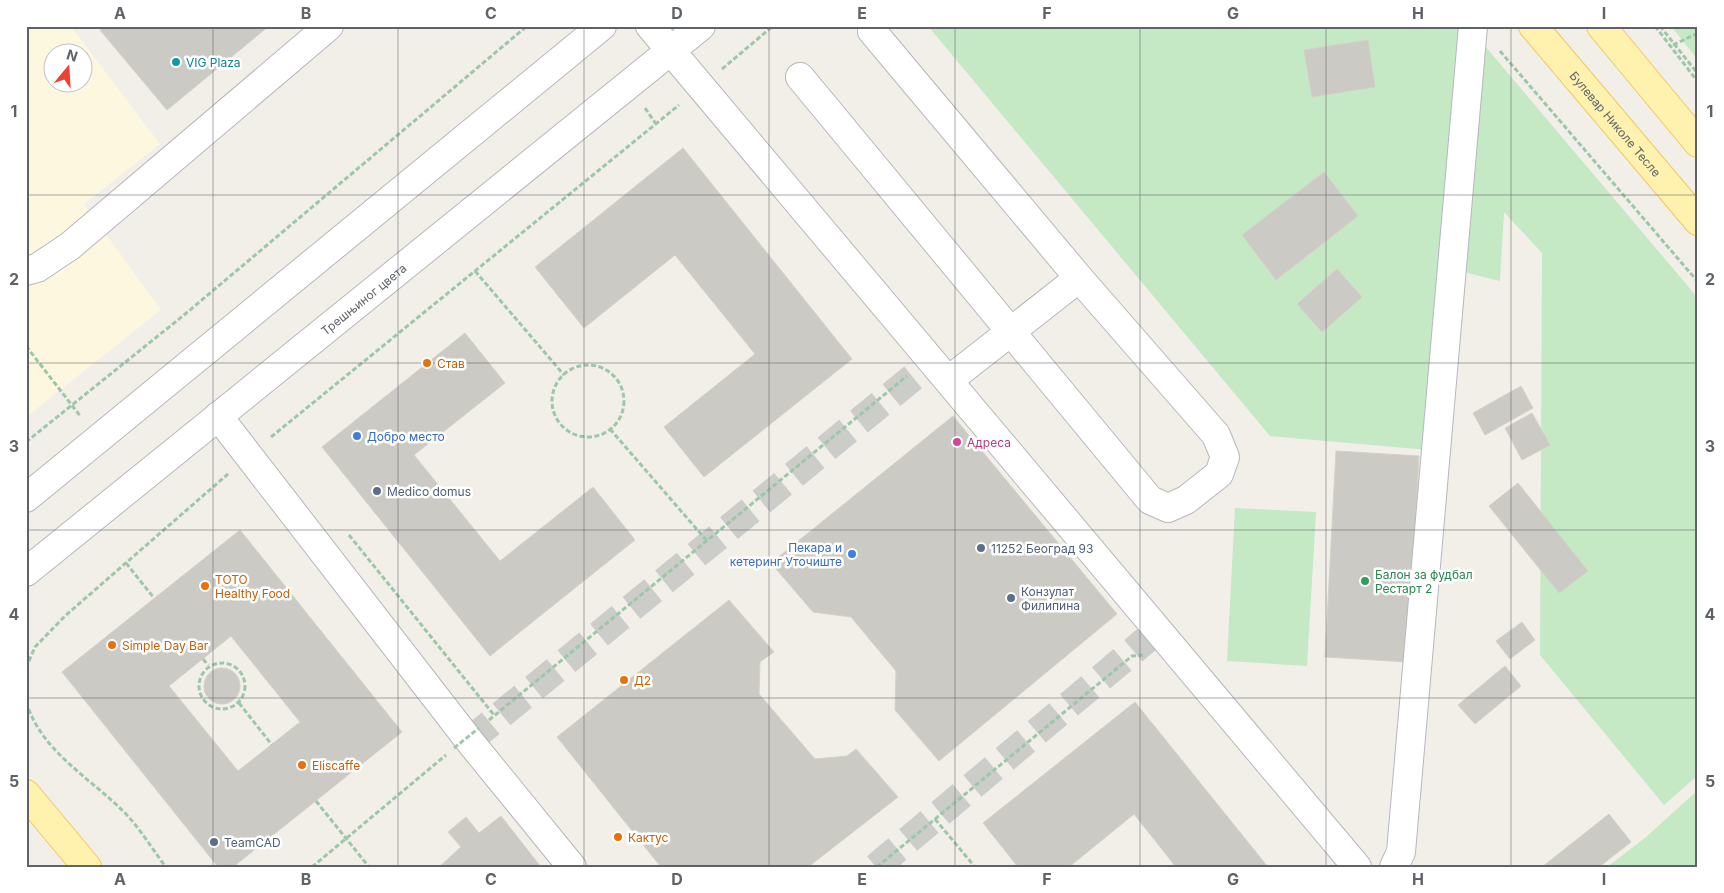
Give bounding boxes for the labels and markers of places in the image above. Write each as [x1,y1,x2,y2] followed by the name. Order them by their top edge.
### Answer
[186,55,241,70] place label: VIG Plaza
[170,56,182,68] marker: VIG Plaza
[437,356,465,371] place label: Став
[421,357,433,369] marker: Став
[367,429,445,444] place label: Добро место
[351,430,363,442] marker: Добро место
[967,435,1011,450] place label: Адреса
[951,436,963,448] marker: Адреса
[387,484,471,499] place label: Medico domus
[371,485,383,497] marker: Medico domus
[730,540,842,569] place label: Пекара и кетеринг Уточиште
[991,541,1093,556] place label: 11252 Београд 93
[975,542,987,554] marker: 11252 Београд 93
[846,548,858,560] marker: Пекара и кетеринг Уточиште
[1375,567,1473,596] place label: Балон за фудбал Рестарт 2
[215,572,290,601] place label: TOTO Healthy Food
[1359,575,1371,587] marker: Балон за фудбал Рестарт 2
[199,580,211,592] marker: TOTO Healthy Food
[1021,584,1080,613] place label: Конзулат Филипина
[1005,592,1017,604] marker: Конзулат Филипина
[122,638,209,653] place label: Simple Day Bar
[106,639,118,651] marker: Simple Day Bar
[634,673,651,688] place label: Д2
[618,674,630,686] marker: Д2
[312,758,360,773] place label: Eliscaffe
[296,759,308,771] marker: Eliscaffe
[628,830,669,845] place label: Кактус
[612,831,624,843] marker: Кактус
[224,835,281,850] place label: TeamCAD
[208,836,220,848] marker: TeamCAD

